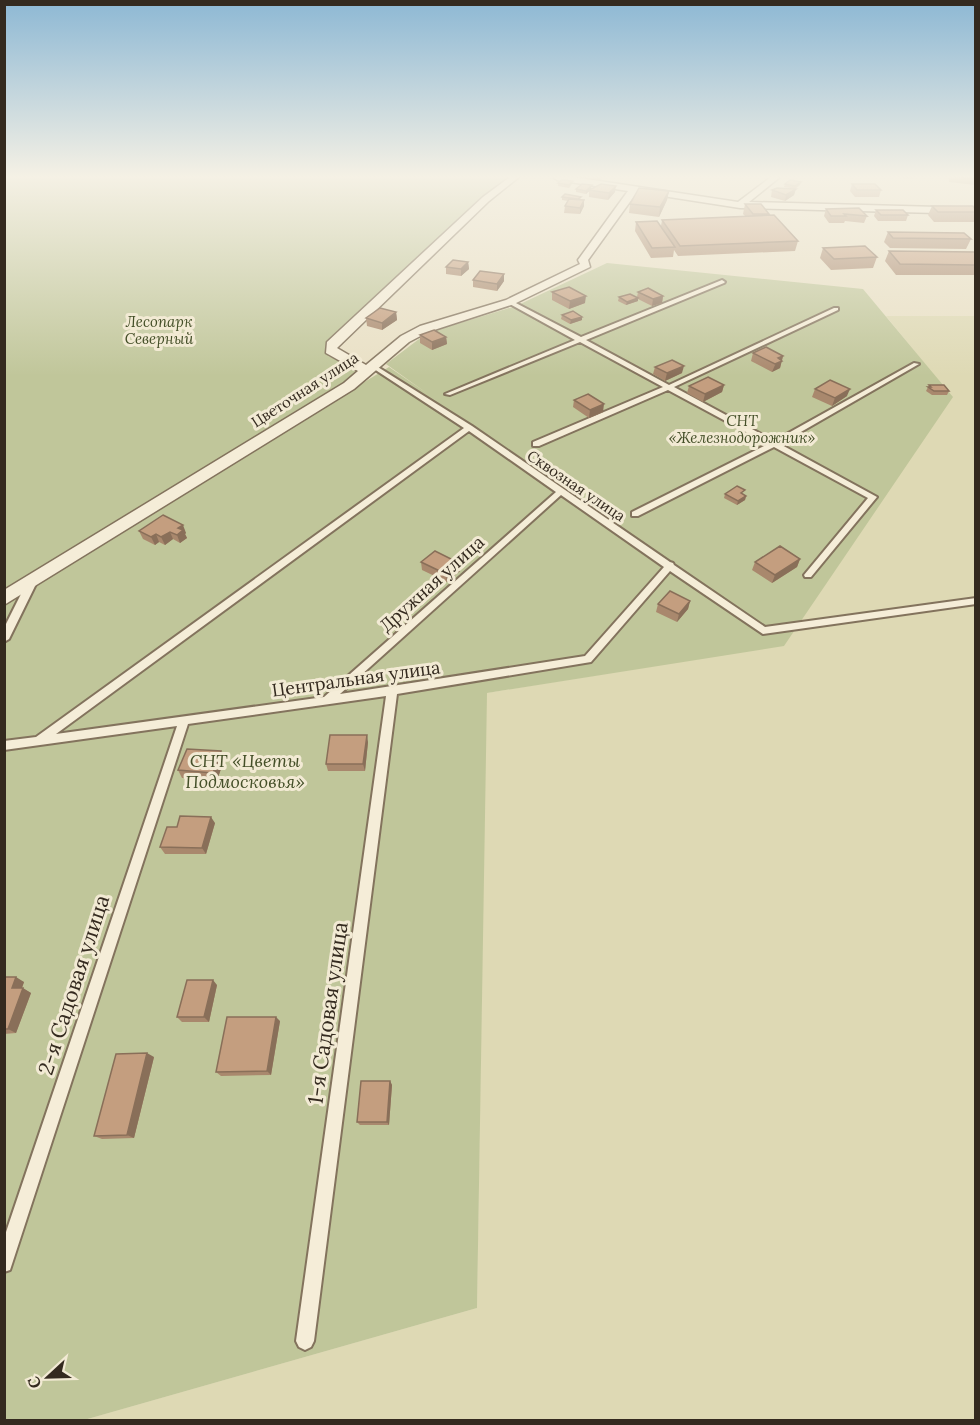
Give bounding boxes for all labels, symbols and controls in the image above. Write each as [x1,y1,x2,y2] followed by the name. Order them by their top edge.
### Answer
[125,312,193,348] park label: Лесопарк Северный
[248,348,362,431] street label: Цветочная улица
[669,411,815,447] park label: СНТ «Железнодорожник»
[524,446,629,526] street label: Сквозная улица
[374,530,489,637] street label: Дружная улица
[270,655,442,702] street label: Центральная улица
[185,749,305,793] park label: СНТ «Цветы Подмосковья»
[32,891,115,1078] street label: 2-я Садовая улица
[301,920,354,1106] street label: 1-я Садовая улица
[18,1347,78,1407] north arrow
[23,1374,45,1391] text: С

